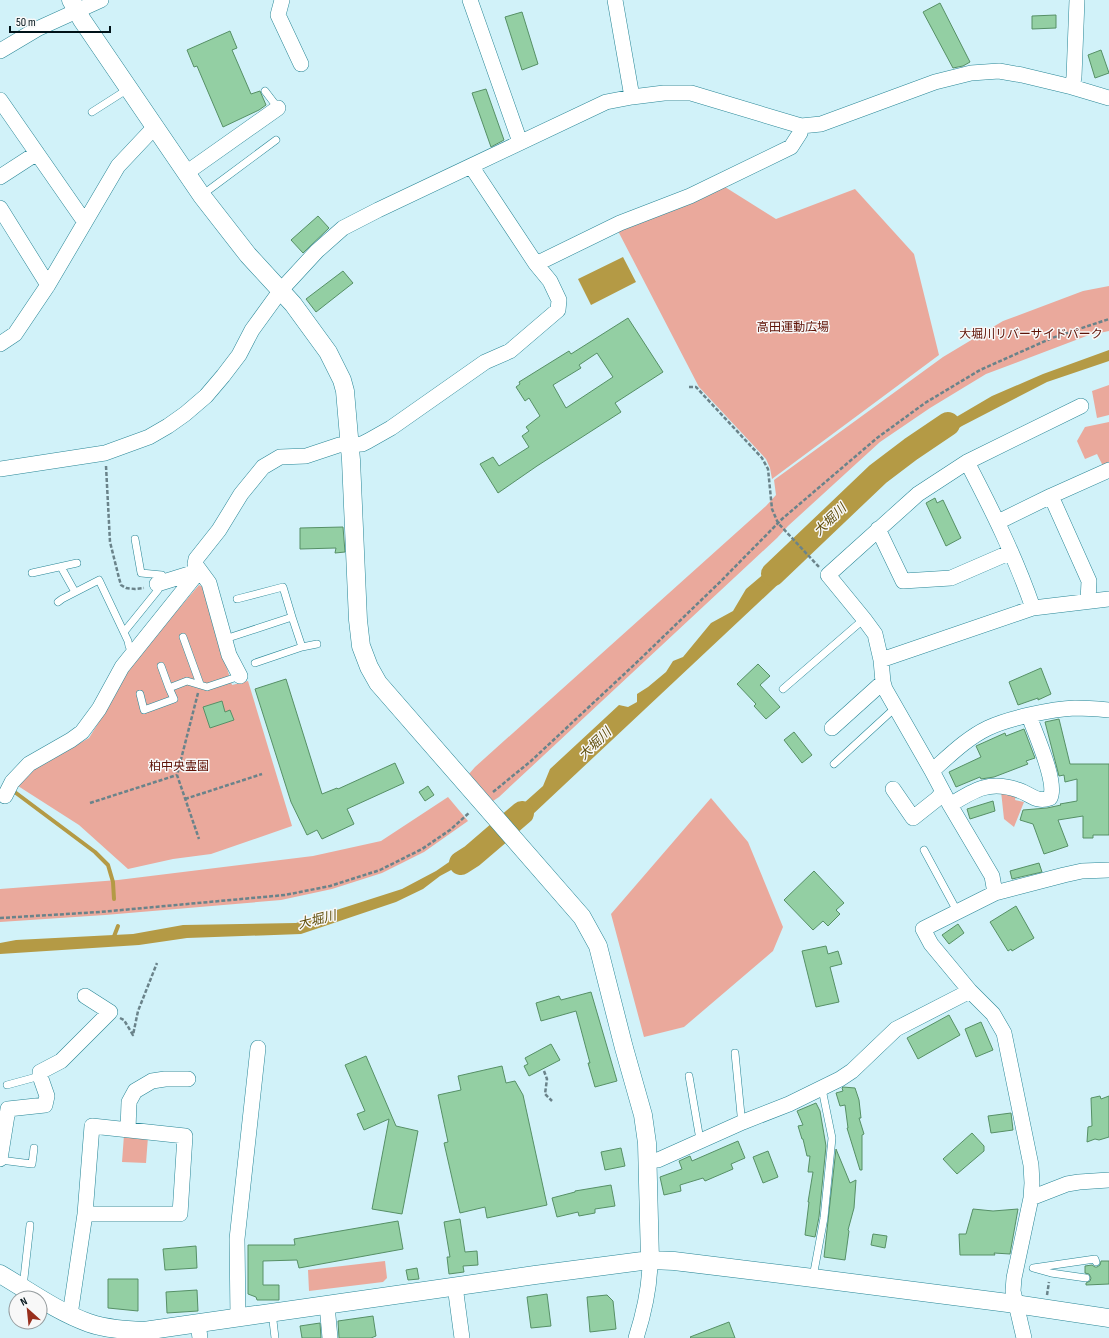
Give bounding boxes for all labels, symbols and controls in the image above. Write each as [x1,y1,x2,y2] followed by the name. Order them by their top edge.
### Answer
[10,8,110,34] scale bar
[16,15,36,30] text: 50 m
[757,320,829,335] park label: 高田運動広場
[959,327,1103,342] park label: 大堀川リバーサイドパーク
[810,499,851,539] water label: 大堀川
[575,723,616,763] water label: 大堀川
[149,759,209,774] park label: 柏中央霊園
[296,907,340,932] water label: 大堀川
[8,1290,48,1330] north arrow
[18,1294,29,1309] text: N

